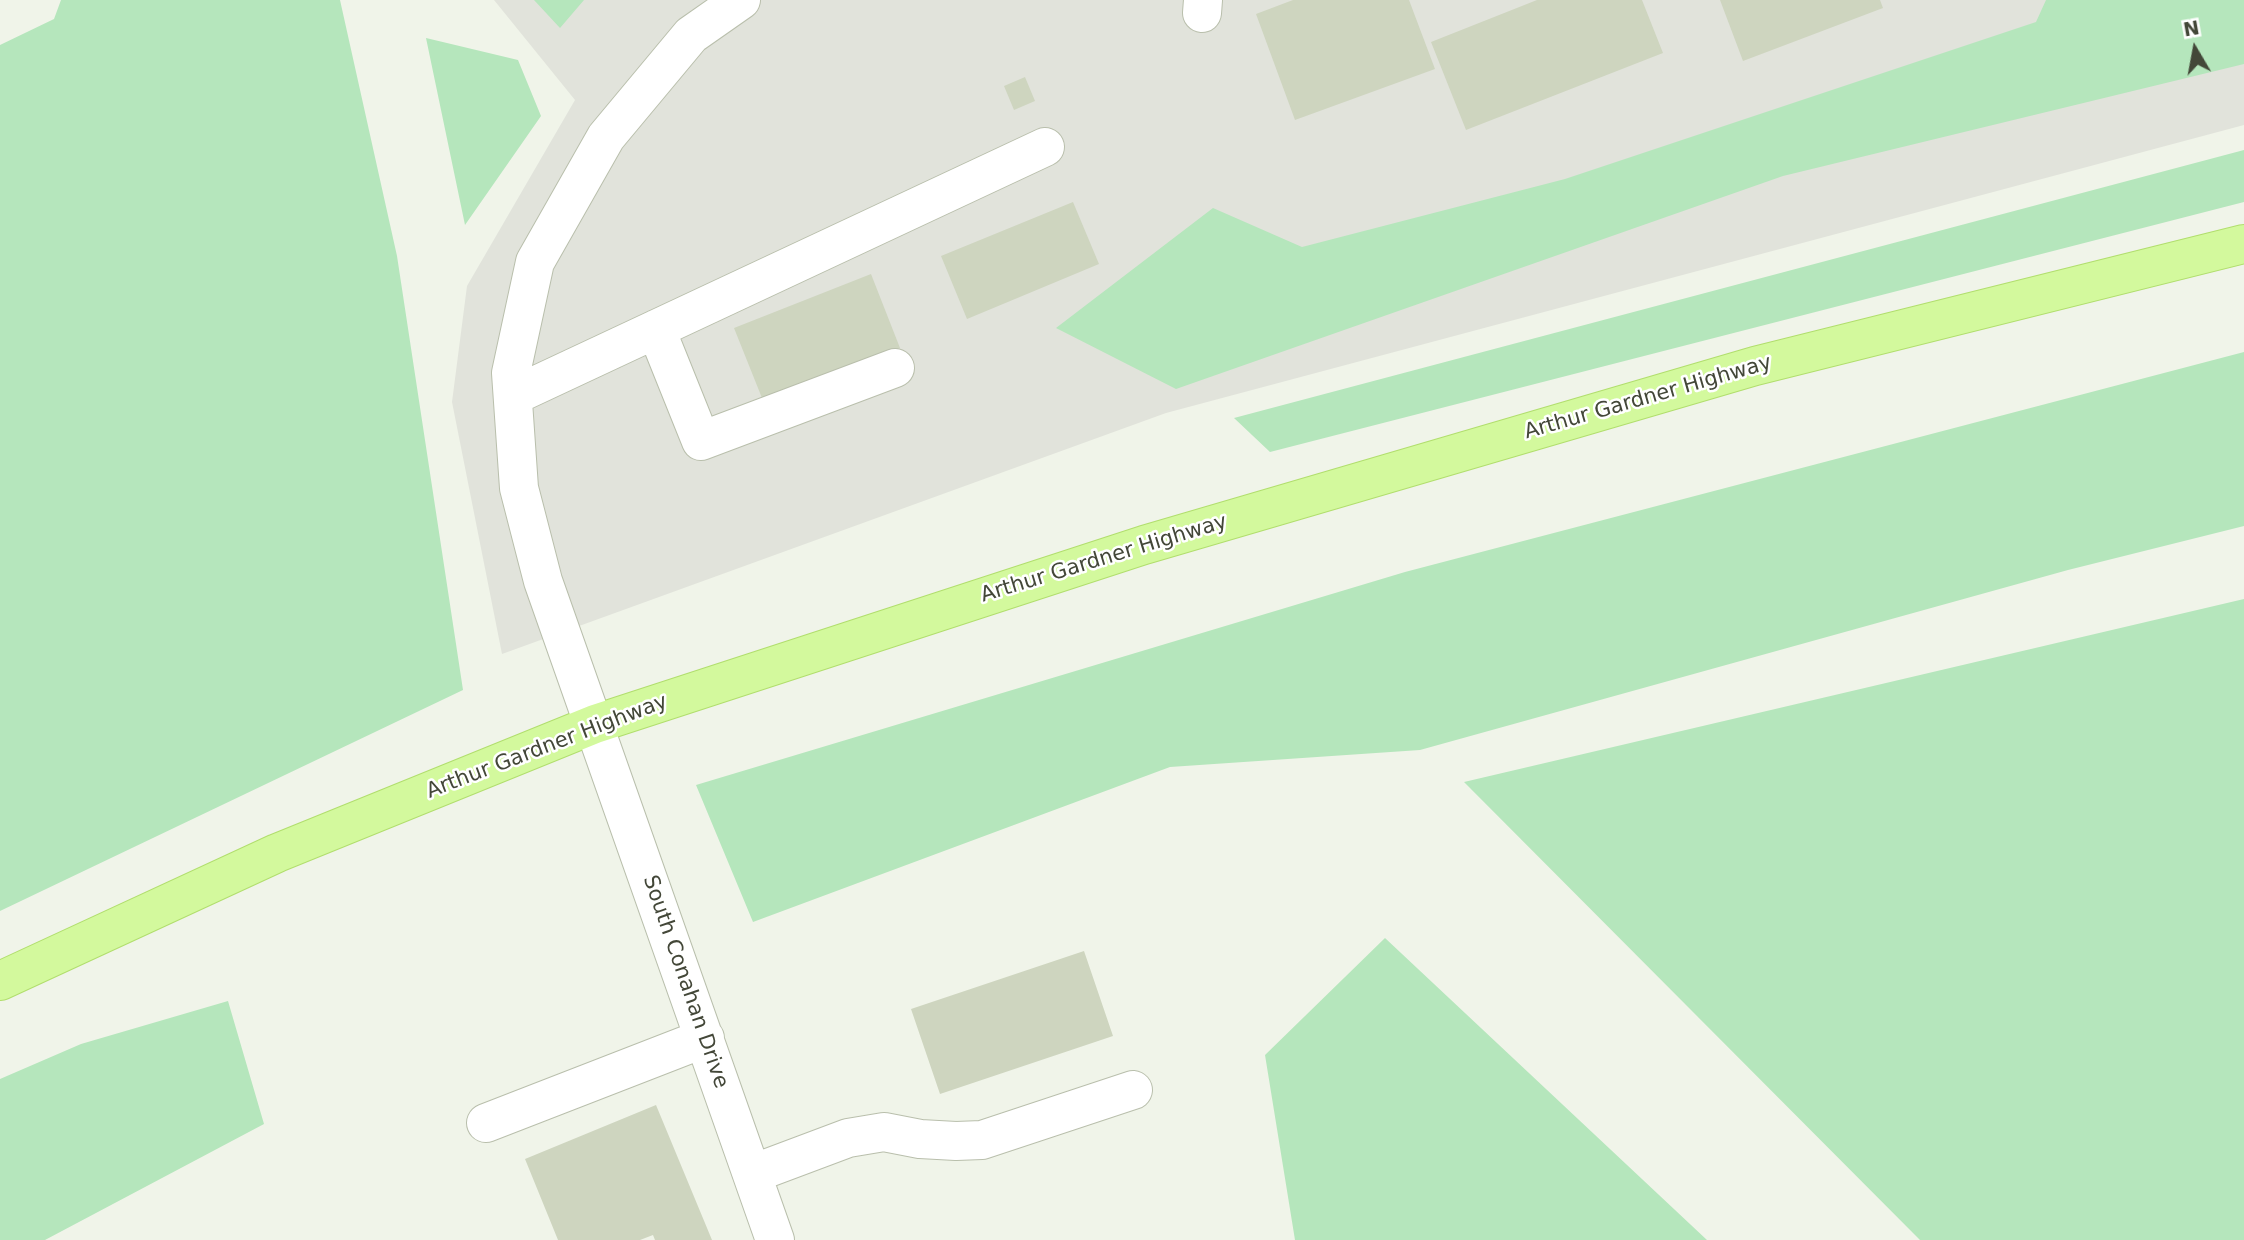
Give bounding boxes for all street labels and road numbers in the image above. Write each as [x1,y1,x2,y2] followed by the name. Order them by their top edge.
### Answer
[1521,351,1775,445] street label: Arthur Gardner Highway
[978,510,1230,608] street label: Arthur Gardner Highway
[423,689,671,805] street label: Arthur Gardner Highway
[637,872,733,1092] street label: South Conahan Drive

